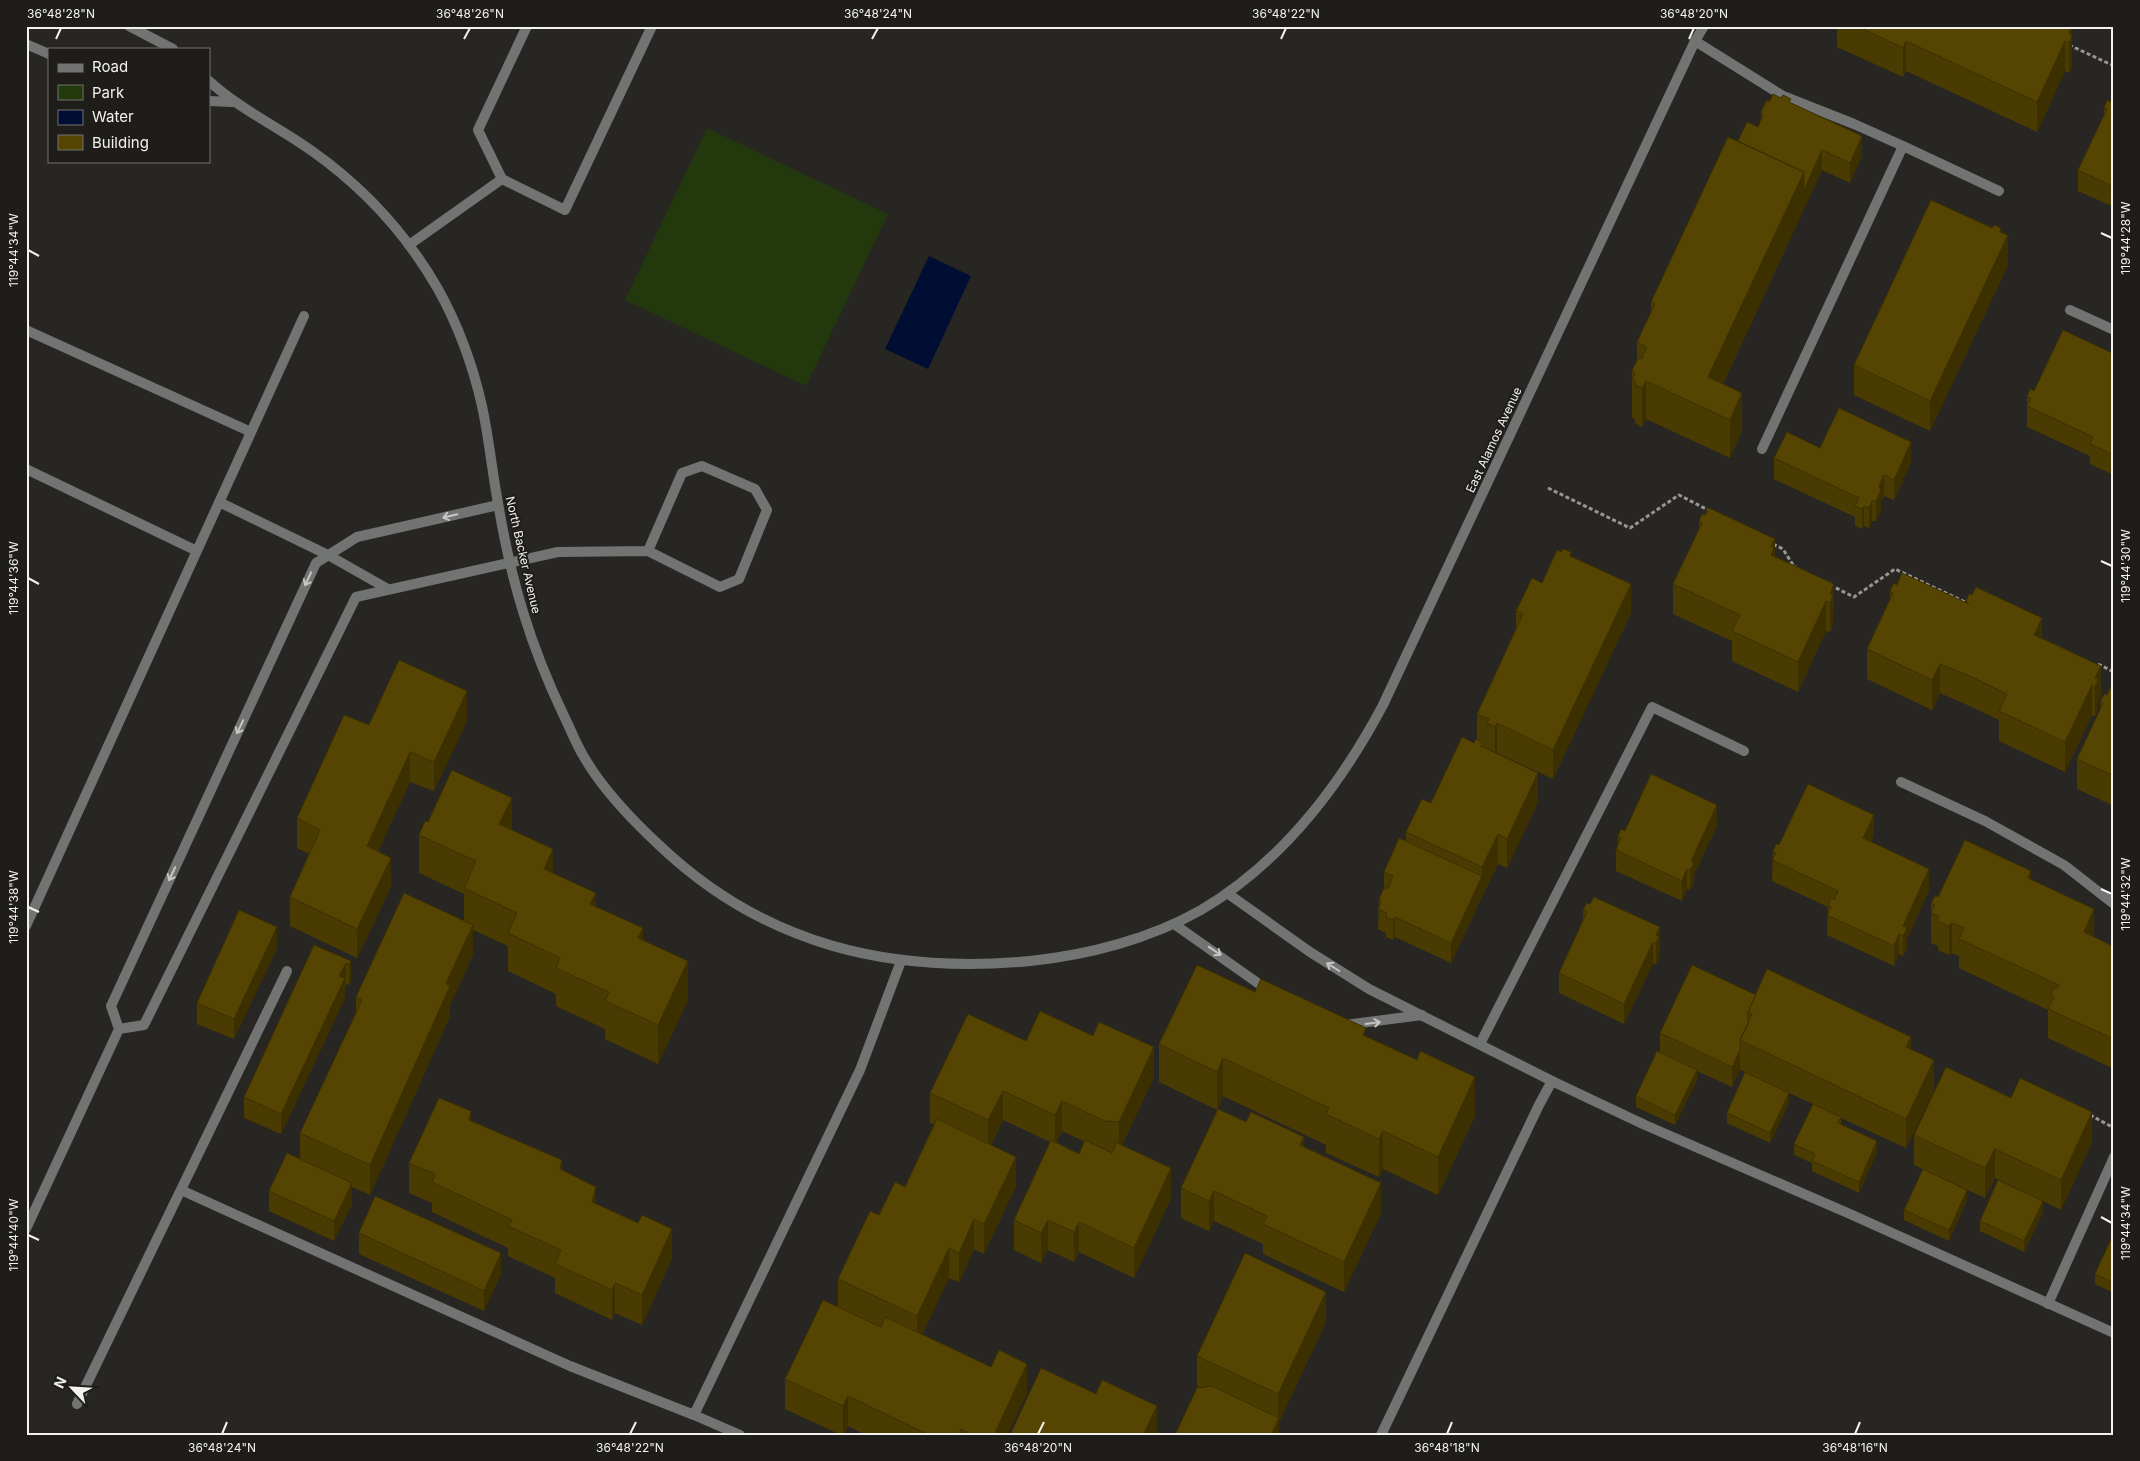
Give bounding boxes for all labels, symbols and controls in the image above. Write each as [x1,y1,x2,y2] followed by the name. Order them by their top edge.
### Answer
[27,6,95,21] text: 36°48'28"N
[436,6,504,21] text: 36°48'26"N
[844,6,912,21] text: 36°48'24"N
[1252,6,1320,21] text: 36°48'22"N
[1660,6,1728,21] text: 36°48'20"N
[48,48,210,162] legend
[92,57,128,76] text: Road
[92,83,125,102] text: Park
[92,107,134,126] text: Water
[92,133,149,152] text: Building
[2118,201,2133,275] text: 119°44'28"W
[6,213,21,287] text: 119°44'34"W
[1462,384,1525,495] street label: East Alamos Avenue
[503,495,544,615] street label: North Backer Avenue
[443,512,459,521] one-way arrow
[2118,529,2133,603] text: 119°44'30"W
[6,541,21,615] text: 119°44'36"W
[303,571,312,586] one-way arrow
[234,719,244,734] one-way arrow
[2118,857,2133,931] text: 119°44'32"W
[166,866,176,881] one-way arrow
[6,870,21,944] text: 119°44'38"W
[1207,946,1221,956] one-way arrow
[1326,962,1340,972] one-way arrow
[1364,1017,1380,1027] one-way arrow
[2118,1186,2133,1260] text: 119°44'34"W
[6,1198,21,1272] text: 119°44'40"W
[48,1364,98,1414] north arrow
[50,1374,70,1391] text: N
[188,1440,256,1455] text: 36°48'24"N
[596,1440,664,1455] text: 36°48'22"N
[1004,1440,1072,1455] text: 36°48'20"N
[1414,1440,1480,1455] text: 36°48'18"N
[1822,1440,1888,1455] text: 36°48'16"N

